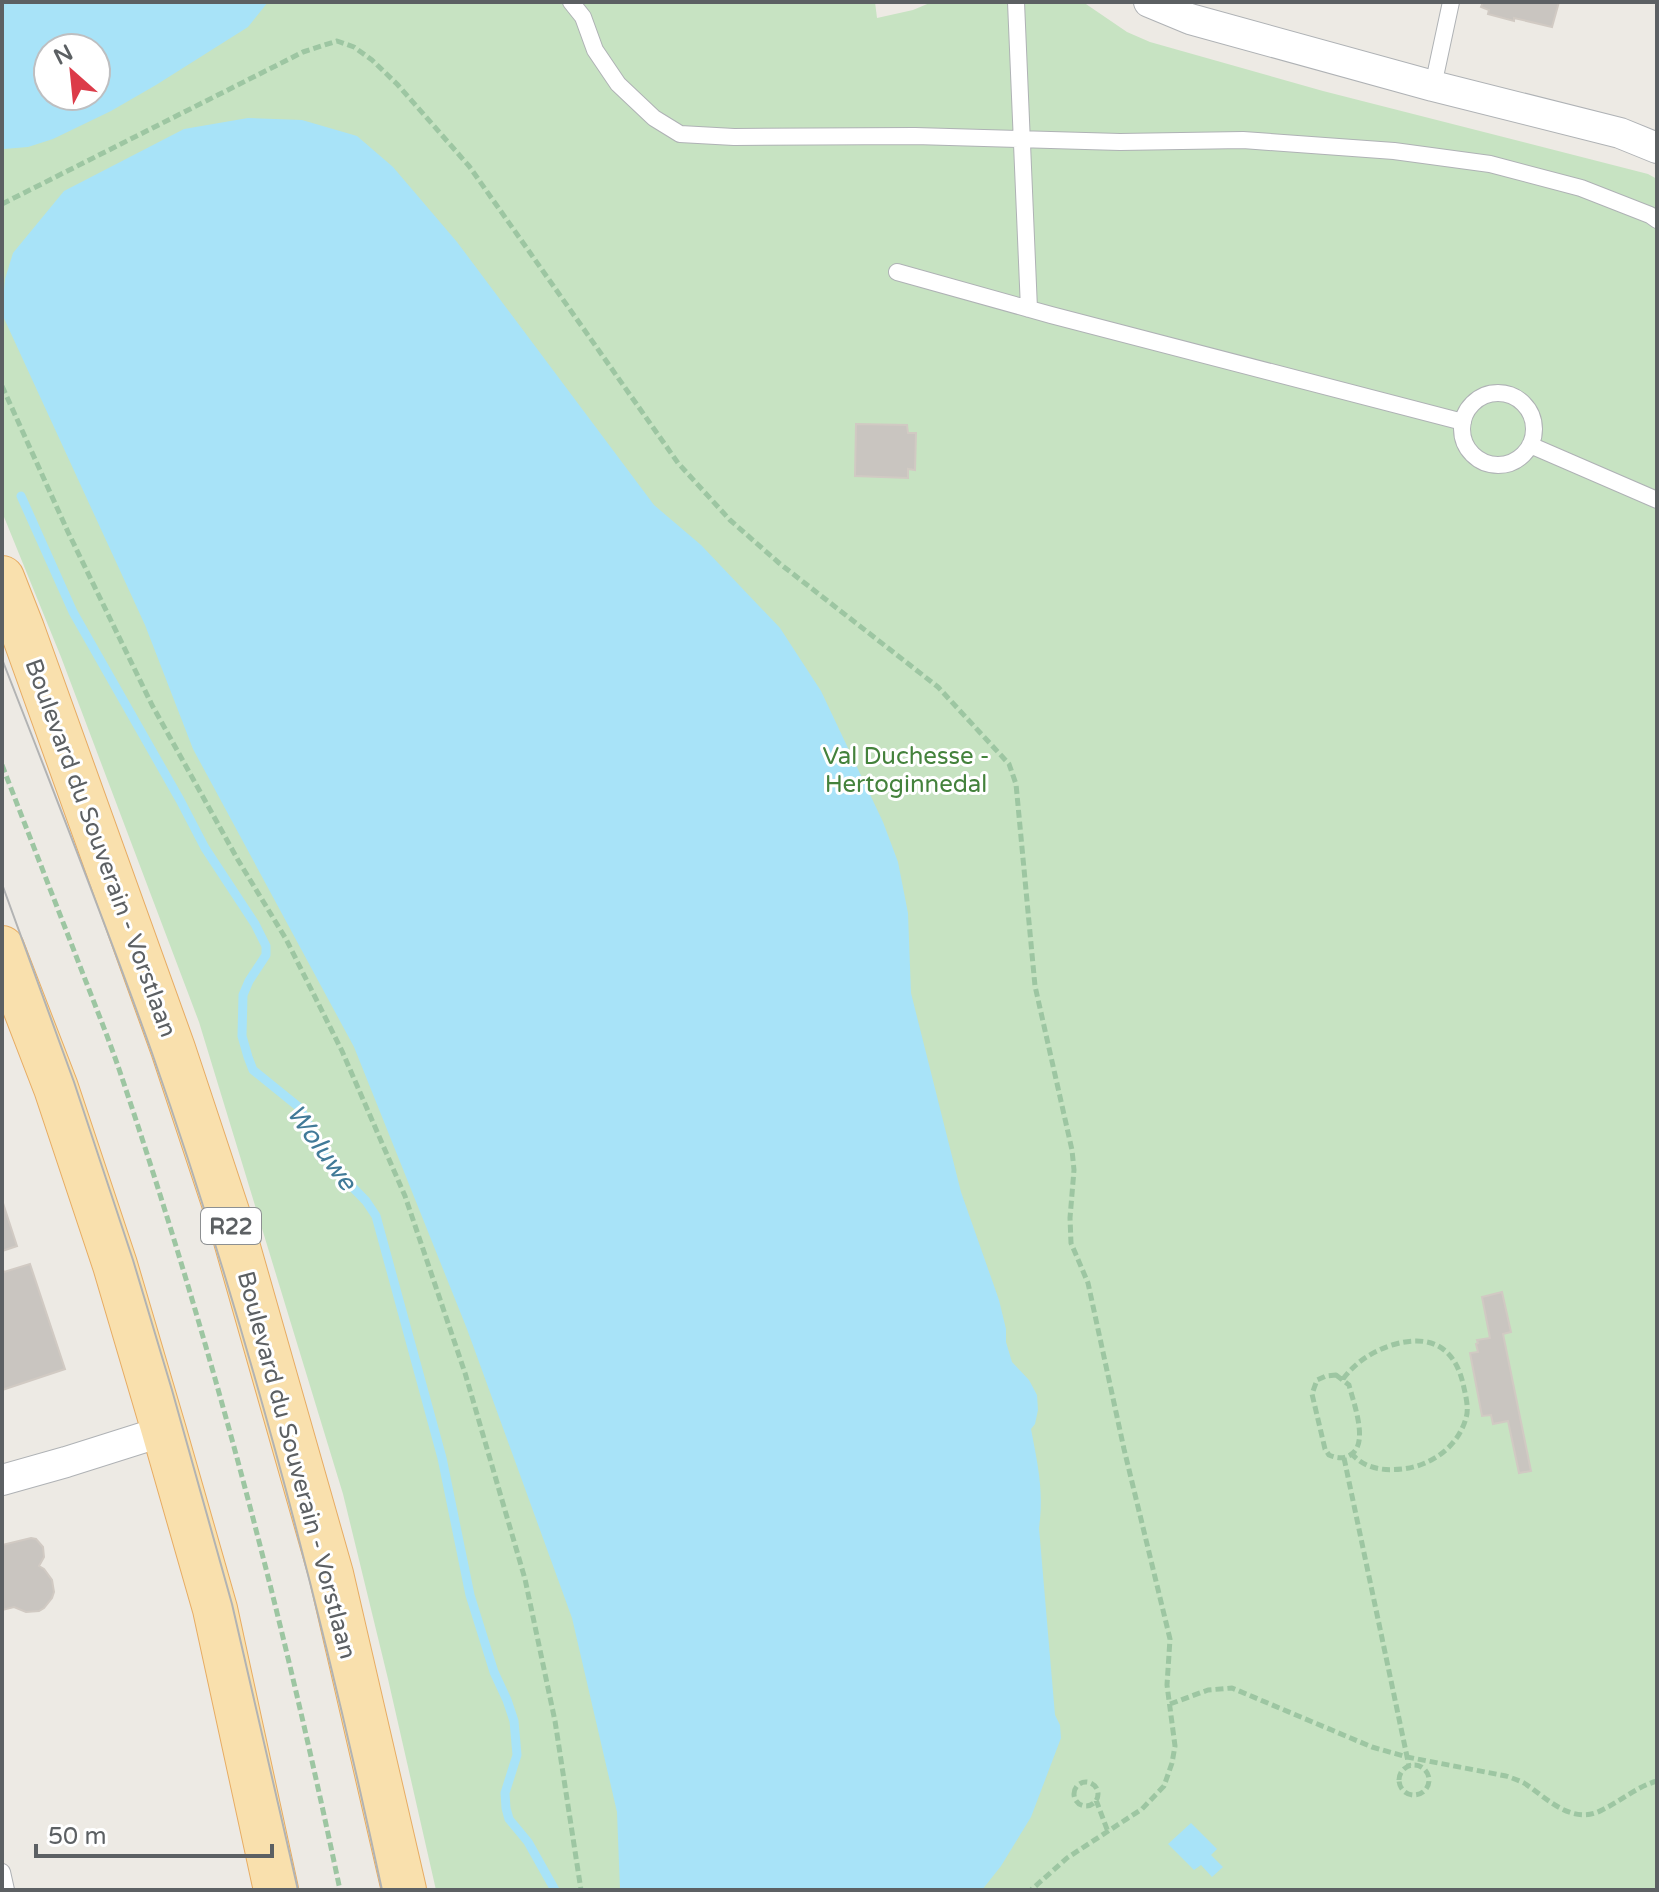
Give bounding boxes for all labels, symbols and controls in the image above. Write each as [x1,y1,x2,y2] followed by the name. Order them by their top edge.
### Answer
[32,32,112,112] north arrow
[50,39,77,71] text: N
[18,655,183,1041] street label: Boulevard du Souverain - Vorstlaan
[822,742,990,799] park label: Val Duchesse - Hertoginnedal
[280,1098,364,1197] water label: Woluwe
[201,1208,261,1244] road number: R22
[231,1268,362,1662] street label: Boulevard du Souverain - Vorstlaan
[36,1808,272,1858] scale bar
[48,1822,106,1851] text: 50 m

